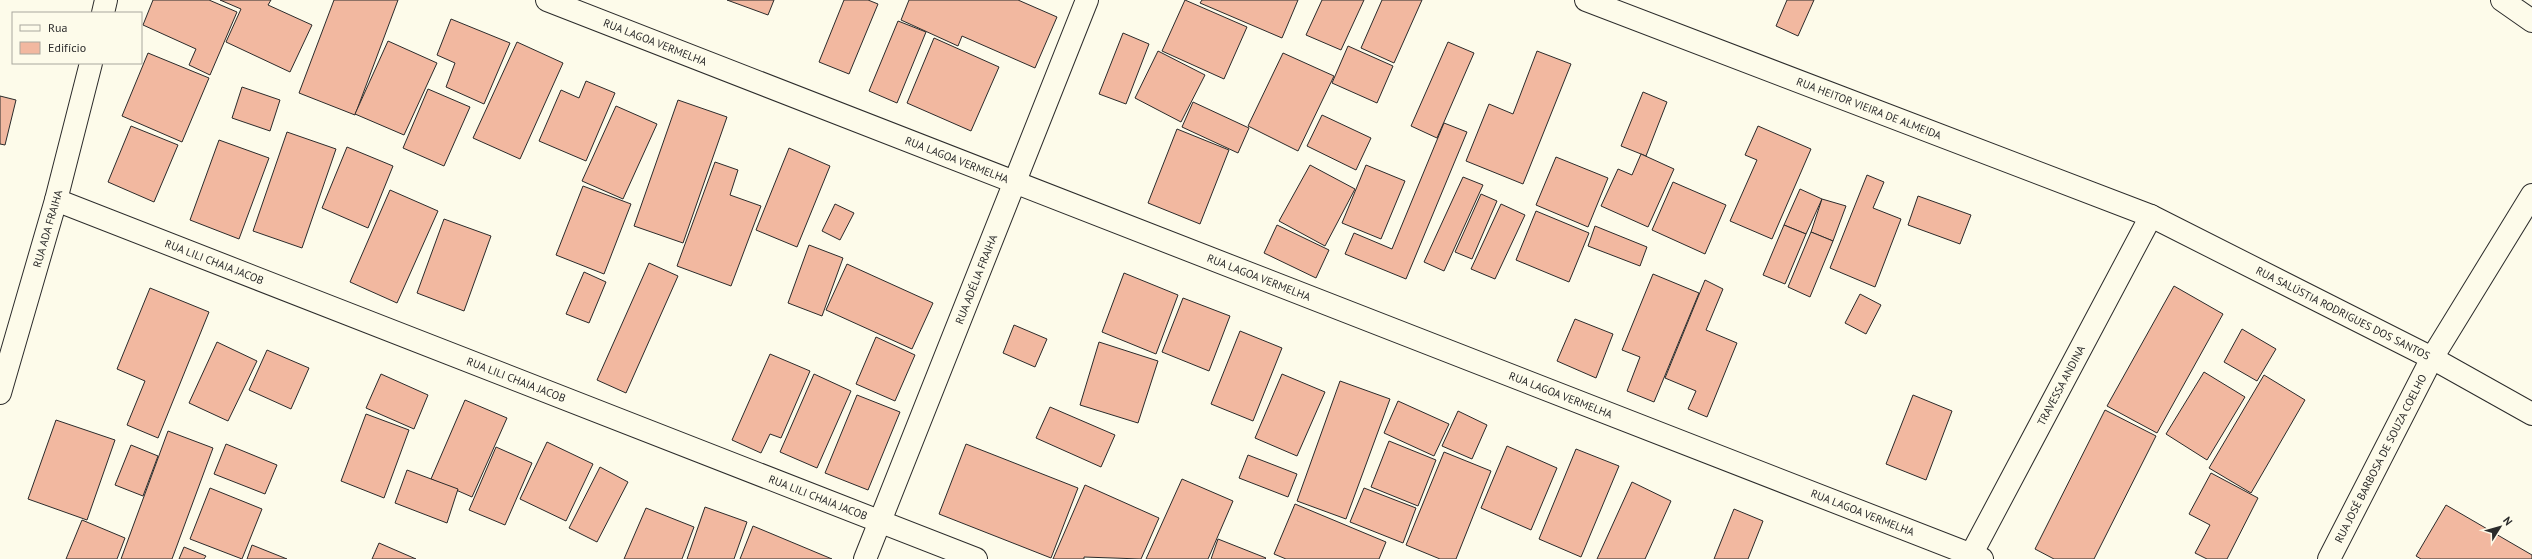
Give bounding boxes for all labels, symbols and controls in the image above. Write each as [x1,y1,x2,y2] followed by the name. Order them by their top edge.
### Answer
[12,12,142,64] legend
[601,16,709,69] street label: RUA LAGOA VERMELHA
[48,20,67,35] text: Rua
[48,40,86,55] text: Edifício
[1795,74,1944,142] street label: RUA HEITOR VIEIRA DE ALMEIDA
[903,133,1011,186] street label: RUA LAGOA VERMELHA
[30,188,65,269] street label: RUA ADA FRAIHA
[952,232,1000,326] street label: RUA ADÉLIA FRAIHA
[163,236,266,287] street label: RUA LILI CHAIA JACOB
[1205,251,1313,304] street label: RUA LAGOA VERMELHA
[2254,263,2433,363] street label: RUA SALÚSTIA RODRIGUES DOS SANTOS
[2034,342,2088,428] street label: TRAVESSA ANDINA
[465,354,568,405] street label: RUA LILI CHAIA JACOB
[1507,368,1615,422] street label: RUA LAGOA VERMELHA
[2332,372,2430,545] street label: RUA JOSÉ BARBOSA DE SOUZA COELHO
[767,472,869,523] street label: RUA LILI CHAIA JACOB
[1809,486,1917,539] street label: RUA LAGOA VERMELHA
[2480,507,2520,547] north arrow
[2500,514,2516,528] text: N

